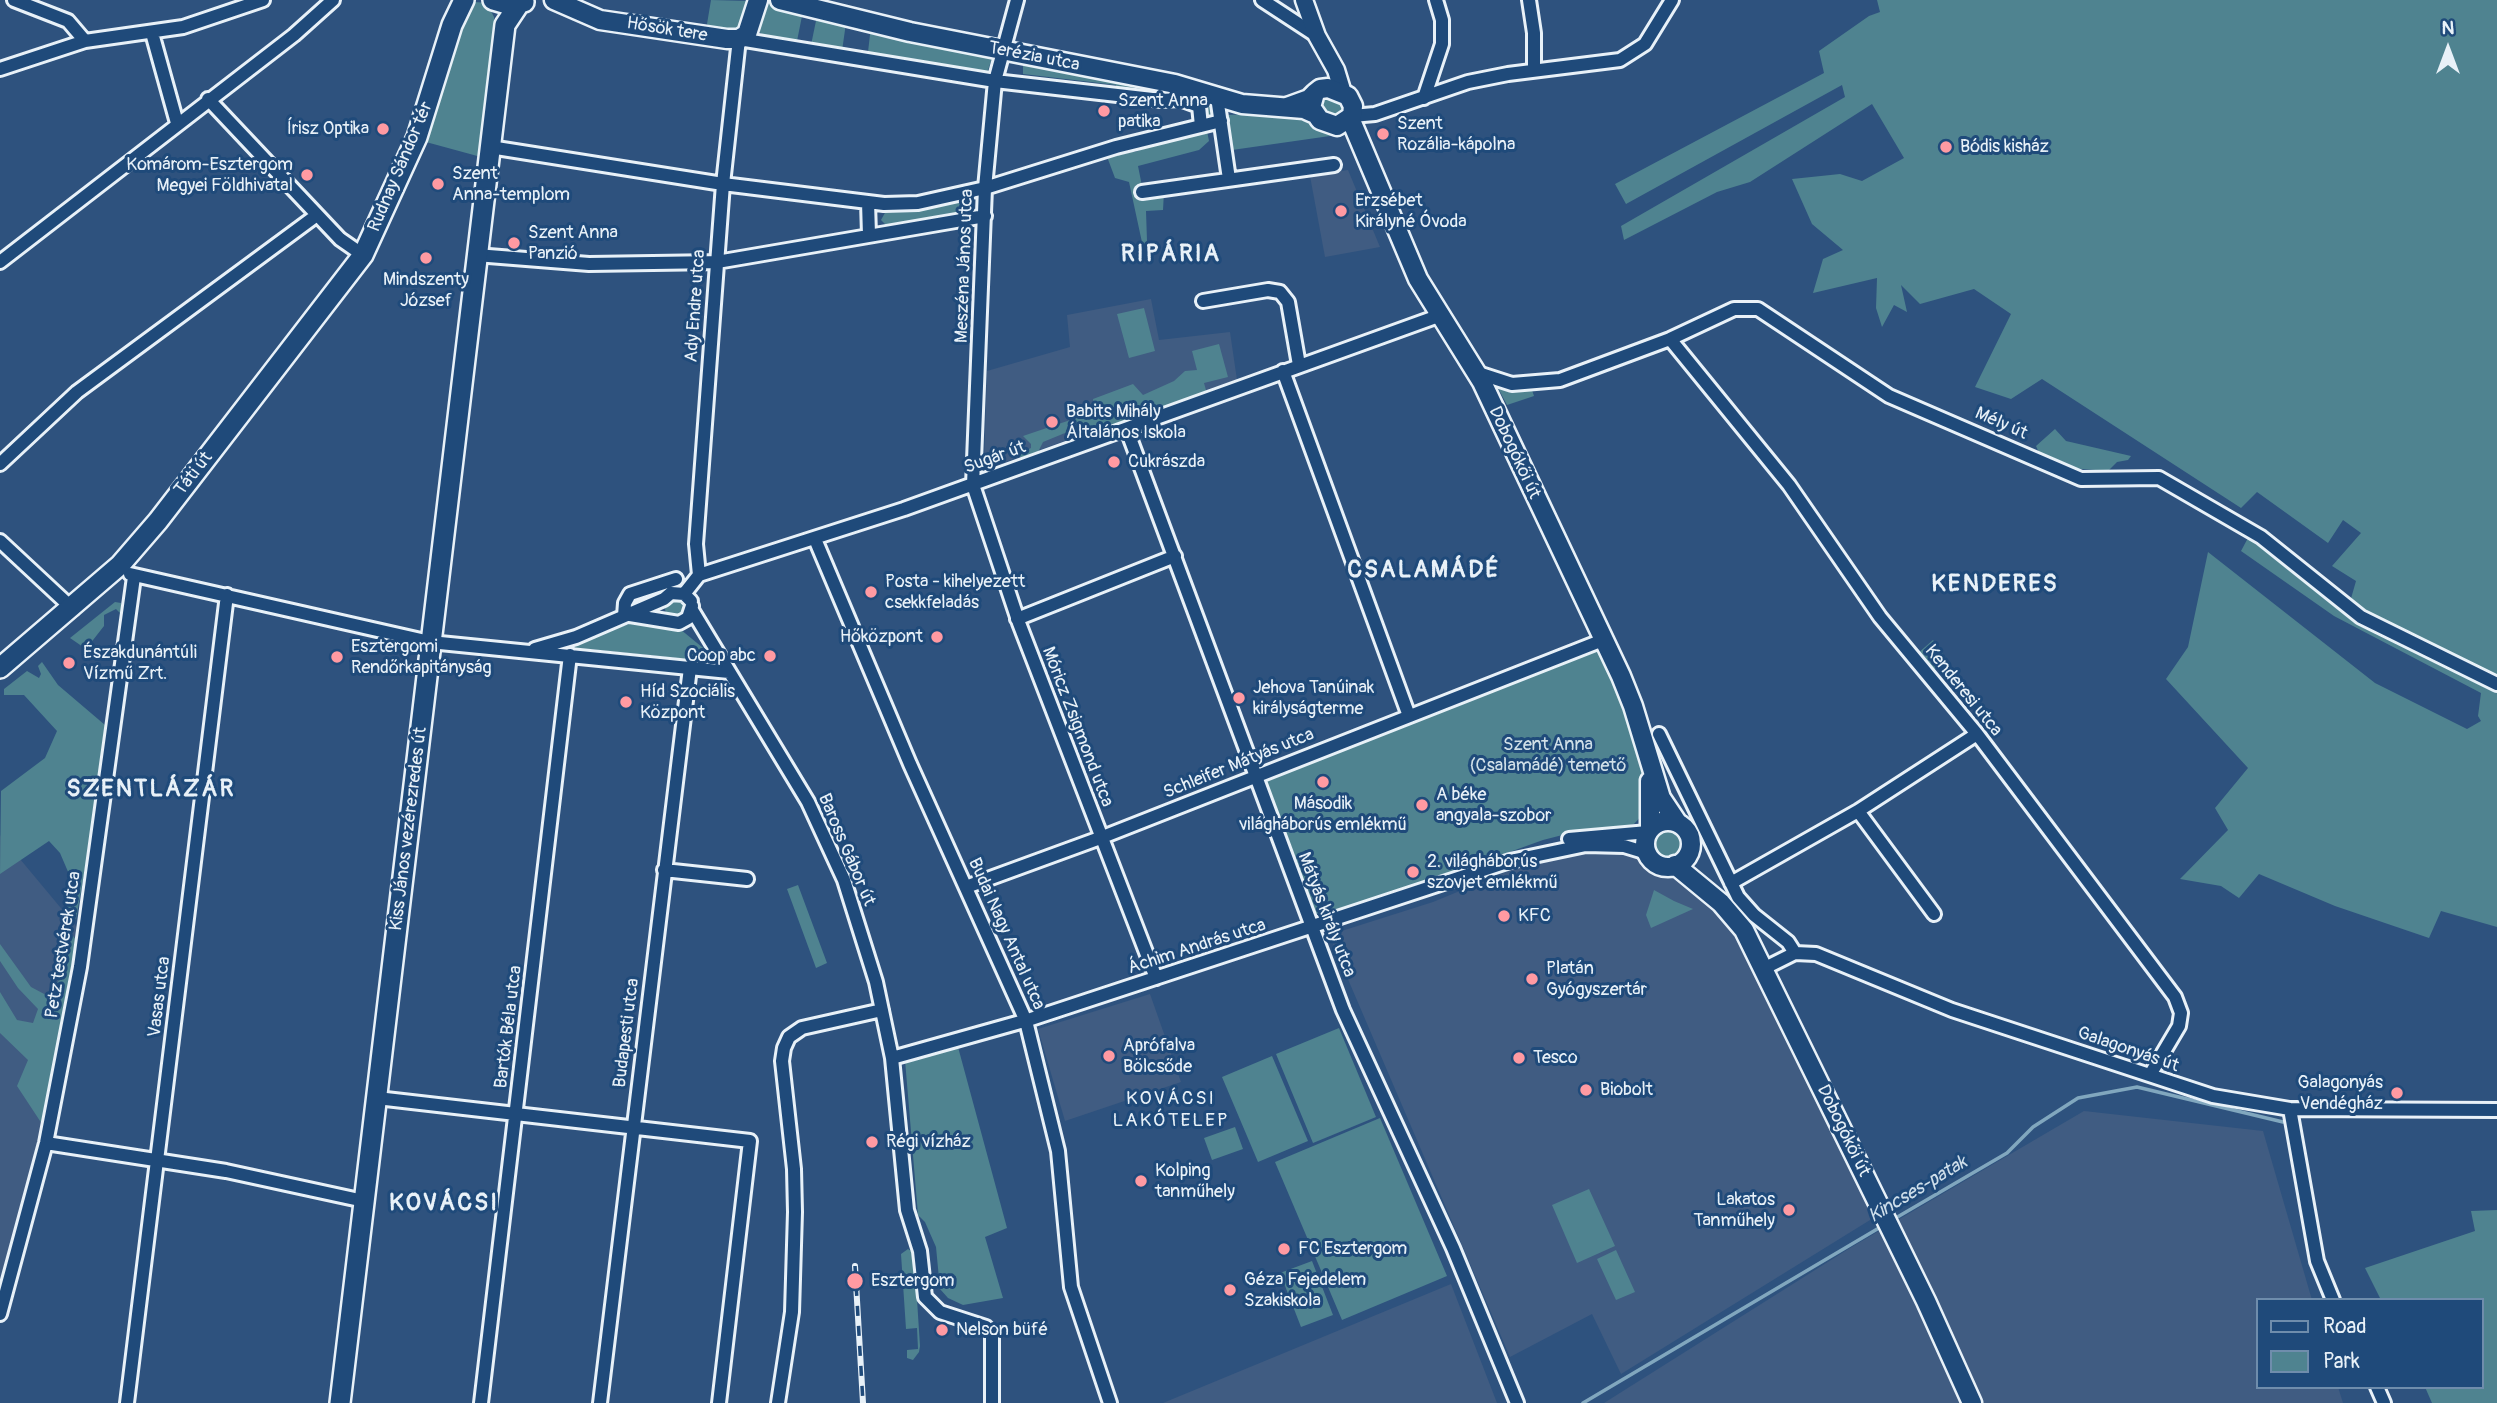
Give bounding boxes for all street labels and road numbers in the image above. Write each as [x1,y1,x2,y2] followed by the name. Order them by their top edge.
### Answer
[625,13,709,47] street label: Hősök tere
[987,38,1081,76] street label: Terézia utca
[364,99,438,235] street label: Rudnay Sándor tér
[952,189,978,343] street label: Meszéna János utca
[681,249,711,363] street label: Ady Endre utca
[1483,403,1545,503] street label: Dobogókői út
[1971,403,2031,445] street label: Mély út
[961,437,1029,479] street label: Sugár út
[170,448,218,500] street label: Táti út
[1920,641,2006,741] street label: Kenderesi utca
[1037,644,1117,810] street label: Móricz Zsigmond utca
[1161,724,1317,804] street label: Schleifer Mátyás utca
[386,726,432,932] street label: Kiss János vezérezredes út
[813,791,879,909] street label: Baross Gábor út
[1292,850,1360,980] street label: Mátyás király utca
[963,855,1049,1013] street label: Budai Nagy Antal utca
[42,870,86,1020] street label: Petz testvérek utca
[1125,915,1269,979] street label: Áchim András utca
[144,955,176,1039] street label: Vasas utca
[491,964,527,1090] street label: Bartók Béla utca
[610,977,644,1089] street label: Budapesti utca
[2074,1023,2182,1077] street label: Galagonyás út
[1812,1082,1874,1180] street label: Dobogókői út

